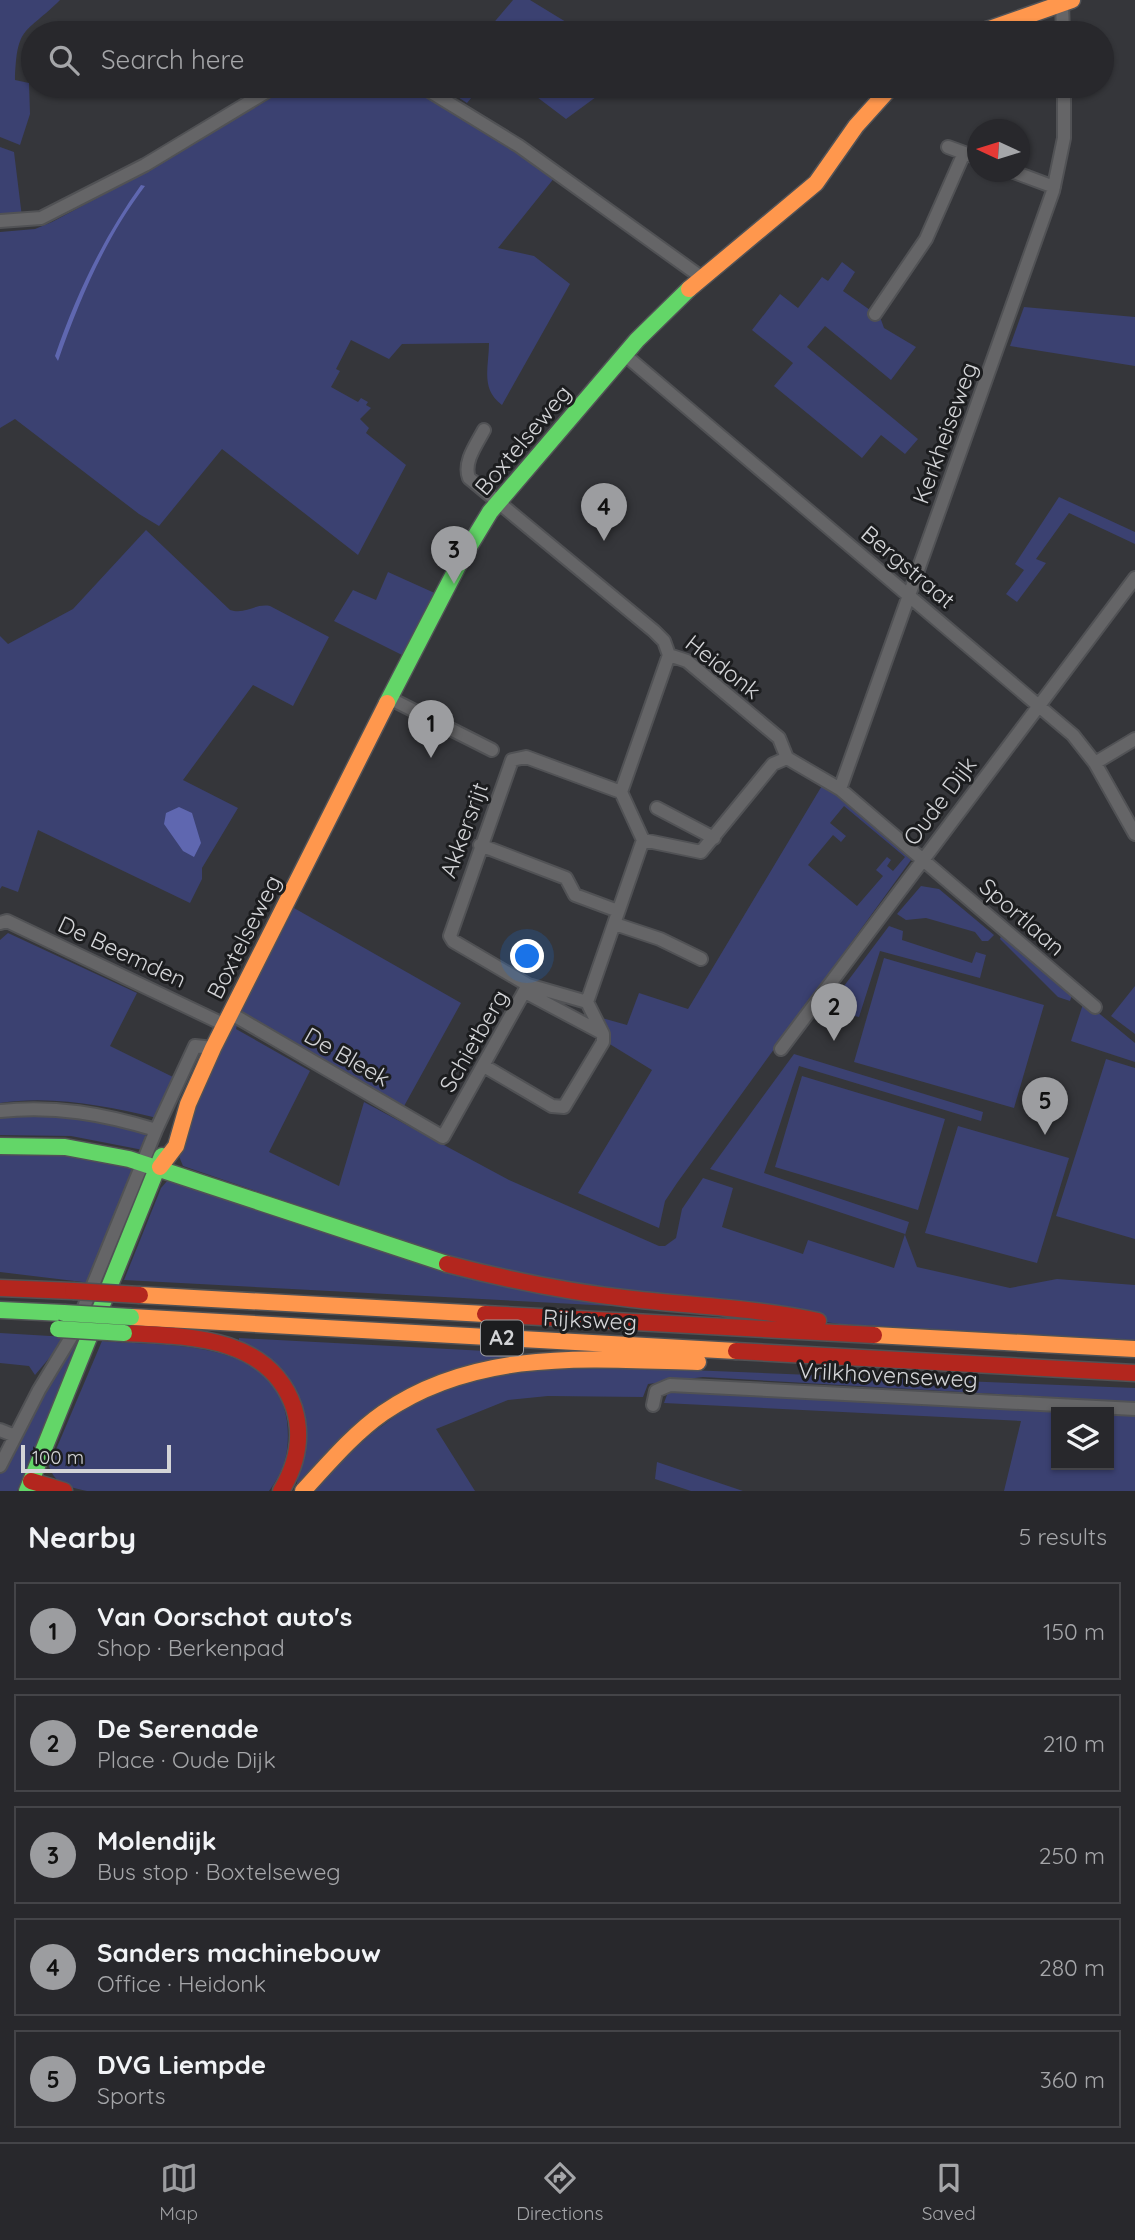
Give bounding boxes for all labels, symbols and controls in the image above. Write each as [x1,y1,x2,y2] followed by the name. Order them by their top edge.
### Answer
[21,21,1114,98] search box
[45,41,83,79] icon: search
[101,43,245,76] text: Search here
[967,119,1030,182] north arrow
[906,358,984,508] street label: Kerkheiseweg
[468,379,577,501] street label: Boxtelseweg
[581,483,627,541] pin: 4
[855,519,961,614] street label: Bergstraat
[431,526,477,584] pin: 3
[680,628,767,705] street label: Heidonk
[408,700,454,758] pin: 1
[897,750,982,851] street label: Oude Dijk
[433,778,494,881] street label: Akkersrijt
[200,870,287,1004] street label: Boxtelseweg
[974,872,1071,962] street label: Sportlaan
[53,909,191,994] street label: De Beemden
[510,939,544,973] your location
[811,983,857,1041] pin: 2
[433,984,514,1097] street label: Schietberg
[299,1020,395,1093] street label: De Bleek
[1022,1077,1068,1135] pin: 5
[542,1303,638,1336] street label: Rijksweg
[481,1320,523,1356] road number: A2
[798,1355,979,1394] street label: Vrilkhovenseweg
[1051,1407,1114,1470] map controls
[1051,1407,1114,1470] button: layers
[21,1442,172,1474] scale bar
[32,1445,84,1469] text: 100 m
[28,1518,136,1556] text: Nearby
[1019,1522,1107,1551] text: 5 results
[97,1600,352,1633] text: Van Oorschot auto's
[49,1617,57,1646] text: 1
[1043,1617,1105,1646] text: 150 m
[97,1633,285,1662] text: Shop · Berkenpad
[97,1712,259,1745] text: De Serenade
[46,1729,60,1758] text: 2
[1043,1729,1105,1758] text: 210 m
[97,1745,276,1774] text: Place · Oude Dijk
[97,1824,217,1857] text: Molendijk
[47,1841,59,1870] text: 3
[1039,1841,1105,1870] text: 250 m
[97,1857,341,1886] text: Bus stop · Boxtelseweg
[97,1936,381,1969] text: Sanders machinebouw
[46,1953,60,1982] text: 4
[1039,1953,1105,1982] text: 280 m
[97,1969,266,1998] text: Office · Heidonk
[97,2048,266,2081] text: DVG Liempde
[46,2065,60,2094] text: 5
[1040,2065,1105,2094] text: 360 m
[97,2081,166,2110] text: Sports
[159,2159,198,2225] tab: Map
[516,2159,603,2225] tab: Directions
[922,2159,976,2225] tab: Saved

